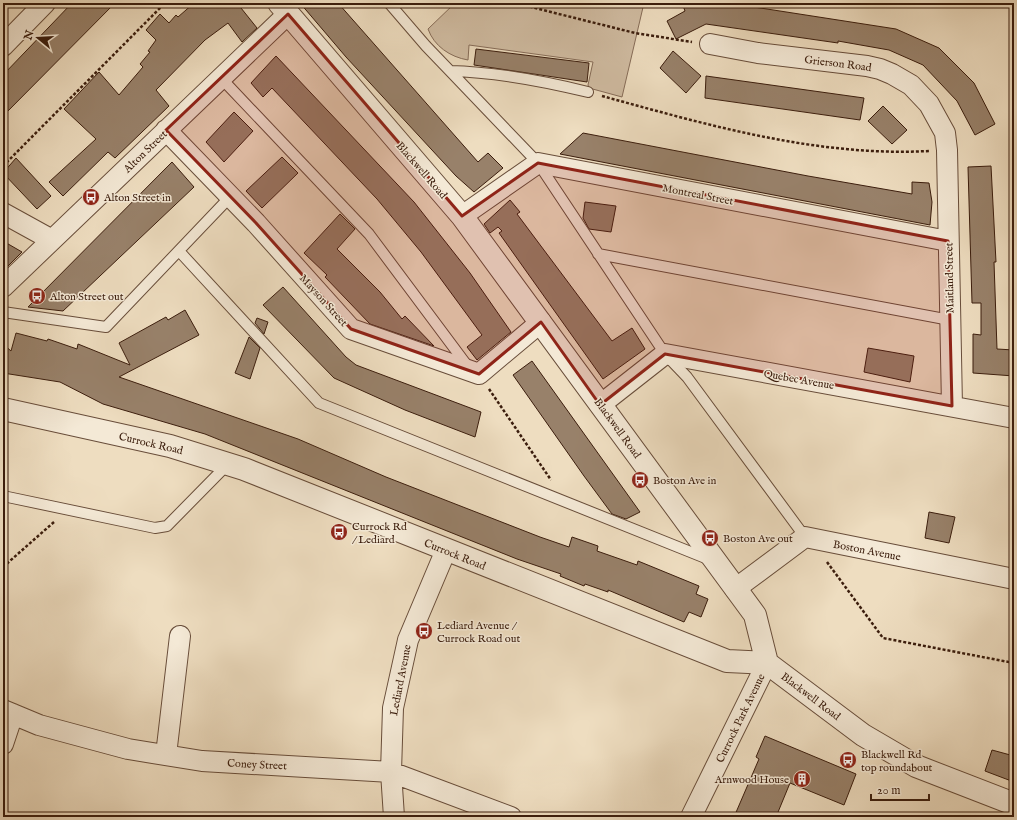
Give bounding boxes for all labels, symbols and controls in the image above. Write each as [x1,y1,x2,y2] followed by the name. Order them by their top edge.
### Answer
[18,18,58,58] north arrow
[21,28,38,43] text: N
[803,53,872,75] street label: Grierson Road
[120,127,171,177] street label: Alton Street
[393,139,450,202] street label: Blackwell Road
[661,181,735,209] street label: Montreal Street
[81,187,101,207] bus stop icon: Alton Street in
[103,191,171,205] place label: Alton Street in
[942,242,958,314] street label: Maitland Street
[296,272,351,330] street label: Mayson Street
[27,286,47,306] bus stop icon: Alton Street out
[49,290,124,304] place label: Alton Street out
[762,367,835,393] street label: Quebec Avenue
[591,396,644,462] street label: Blackwell Road
[117,430,184,458] street label: Currock Road
[630,470,650,490] bus stop icon: Boston Ave in
[653,474,716,488] place label: Boston Ave in
[352,520,407,547] place label: Currock Rd / Lediard
[329,522,349,542] bus stop icon: Currock Rd / Lediard
[700,528,720,548] bus stop icon: Boston Ave out
[723,532,793,546] place label: Boston Ave out
[422,536,488,574] street label: Currock Road
[832,538,902,564] street label: Boston Avenue
[437,619,520,646] place label: Lediard Avenue / Currock Road out
[414,621,434,641] bus stop icon: Lediard Avenue / Currock Road out
[387,643,415,717] street label: Lediard Avenue
[778,670,843,724] street label: Blackwell Road
[713,672,769,765] street label: Currock Park Avenue
[861,748,933,775] place label: Blackwell Rd top roundabout
[838,750,858,770] bus stop icon: Blackwell Rd top roundabout
[227,756,287,774] street label: Coney Street
[792,769,812,789] building icon: Arnwood House
[714,773,789,787] place label: Arnwood House
[871,776,929,802] scale bar
[877,783,900,798] text: 20 m

